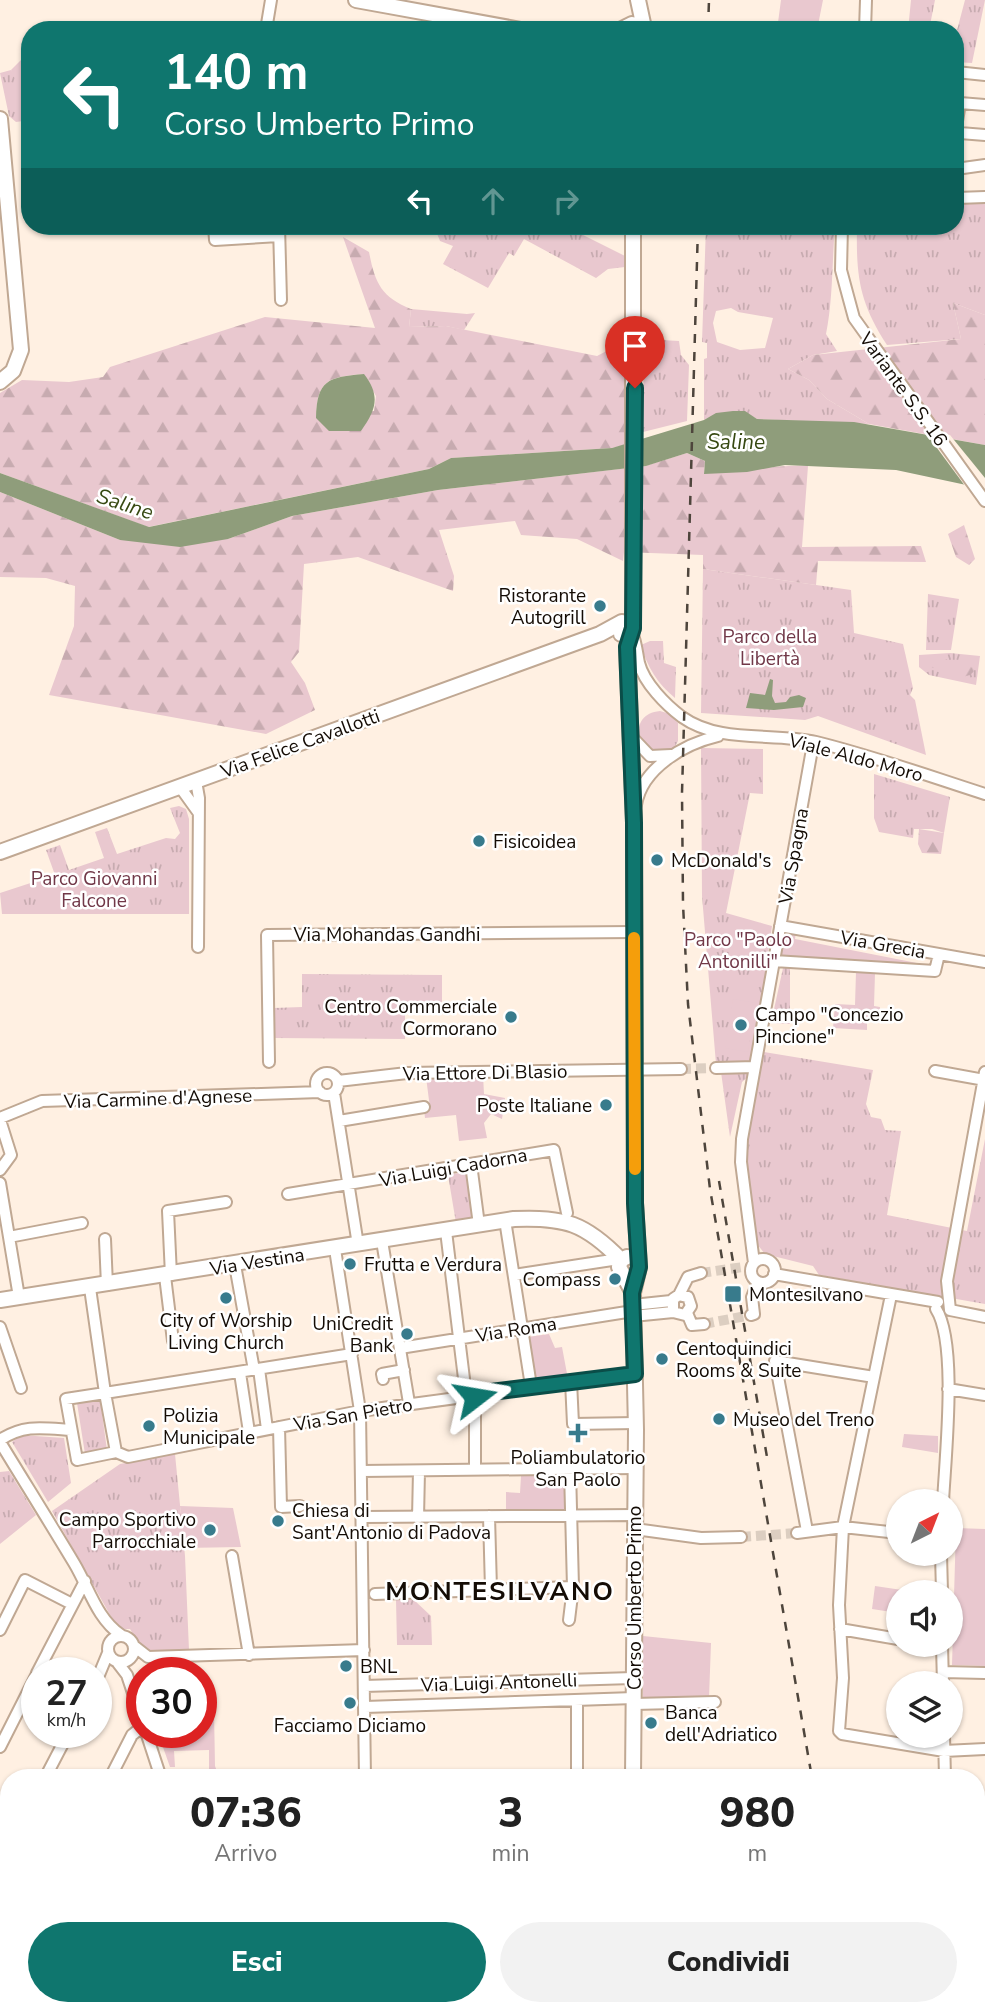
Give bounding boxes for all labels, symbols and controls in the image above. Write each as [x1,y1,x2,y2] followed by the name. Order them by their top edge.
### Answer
[164,39,308,106] text: 140 m
[49,49,140,140] icon: left
[164,103,475,146] text: Corso Umberto Primo
[401,182,439,220] icon: left
[474,182,512,220] icon: ahead
[547,182,585,220] icon: right
[605,316,665,388] pin
[852,326,953,452] street label: Variante S.S. 16
[616,327,654,365] icon: arrive
[707,428,765,456] water label: Saline
[93,482,157,526] water label: Saline
[498,583,586,631] place label: Ristorante Autogrill
[592,598,608,614] marker: Ristorante Autogrill
[723,624,817,672] park label: Parco della Libertà
[216,703,383,785] street label: Via Felice Cavallotti
[785,727,926,788] street label: Viale Aldo Moro
[773,806,815,907] street label: Via Spagna
[493,829,576,855] place label: Fisicoidea
[471,833,487,849] marker: Fisicoidea
[671,848,772,874] place label: McDonald's
[649,852,665,868] marker: McDonald's
[31,866,157,914] park label: Parco Giovanni Falcone
[292,922,481,948] street label: Via Mohandas Gandhi
[837,925,928,965] street label: Via Grecia
[684,927,792,975] park label: Parco "Paolo Antonilli"
[324,994,497,1042] place label: Centro Commerciale Cormorano
[755,1002,904,1050] place label: Campo "Concezio Pincione"
[503,1009,519,1025] marker: Centro Commerciale Cormorano
[733,1017,749,1033] marker: Campo "Concezio Pincione"
[401,1059,568,1087] street label: Via Ettore Di Blasio
[62,1083,253,1115] street label: Via Carmine d'Agnese
[477,1093,592,1119] place label: Poste Italiane
[598,1097,614,1113] marker: Poste Italiane
[376,1142,529,1194] street label: Via Luigi Cadorna
[207,1242,306,1282] street label: Via Vestina
[364,1252,502,1278] place label: Frutta e Verdura
[342,1256,358,1272] marker: Frutta e Verdura
[523,1267,601,1293] place label: Compass
[607,1271,623,1287] marker: Compass
[749,1282,863,1308] place label: Montesilvano
[723,1284,743,1304] marker: Montesilvano
[218,1290,234,1306] marker: City of Worship Living Church
[160,1308,292,1356] place label: City of Worship Living Church
[312,1311,393,1359] place label: UniCredit Bank
[473,1311,559,1349] street label: Via Roma
[399,1326,415,1342] marker: UniCredit Bank
[676,1336,801,1384] place label: Centoquindici Rooms & Suite
[654,1351,670,1367] marker: Centoquindici Rooms & Suite
[438,1360,512,1434] position arrow
[291,1392,415,1438] street label: Via San Pietro
[163,1403,255,1451] place label: Polizia Municipale
[733,1407,874,1433] place label: Museo del Treno
[711,1411,727,1427] marker: Museo del Treno
[141,1418,157,1434] marker: Polizia Municipale
[568,1423,588,1443] marker: Poliambulatorio San Paolo
[511,1445,645,1493] place label: Poliambulatorio San Paolo
[886,1489,962,1566] north arrow
[886,1489,963,1748] map controls
[292,1498,491,1546] place label: Chiesa di Sant'Antonio di Padova
[622,1506,648,1690] street label: Corso Umberto Primo
[59,1507,196,1555] place label: Campo Sportivo Parrocchiale
[270,1513,286,1529] marker: Chiesa di Sant'Antonio di Padova
[202,1522,218,1538] marker: Campo Sportivo Parrocchiale
[385,1574,615,1609] district label: MONTESILVANO
[886,1580,963,1657] button: sound
[360,1654,398,1680] place label: BNL
[126,1657,217,1748] speed limit sign: 30
[338,1658,354,1674] marker: BNL
[419,1667,578,1699] street label: Via Luigi Antonelli
[45,1670,88,1717] text: 27
[886,1671,963,1748] button: layers
[342,1695,358,1711] marker: Facciamo Diciamo
[665,1700,777,1748] place label: Banca dell'Adriatico
[47,1708,86,1732] text: km/h
[274,1713,426,1739] place label: Facciamo Diciamo
[643,1715,659,1731] marker: Banca dell'Adriatico
[190,1785,302,1842] text: 07:36
[498,1785,523,1842] text: 3
[720,1785,795,1842] text: 980
[214,1838,277,1869] text: Arrivo
[492,1838,530,1869] text: min
[747,1838,767,1869] text: m
[28,1922,486,2002] button: Esci
[500,1922,957,2002] button: Condividi

